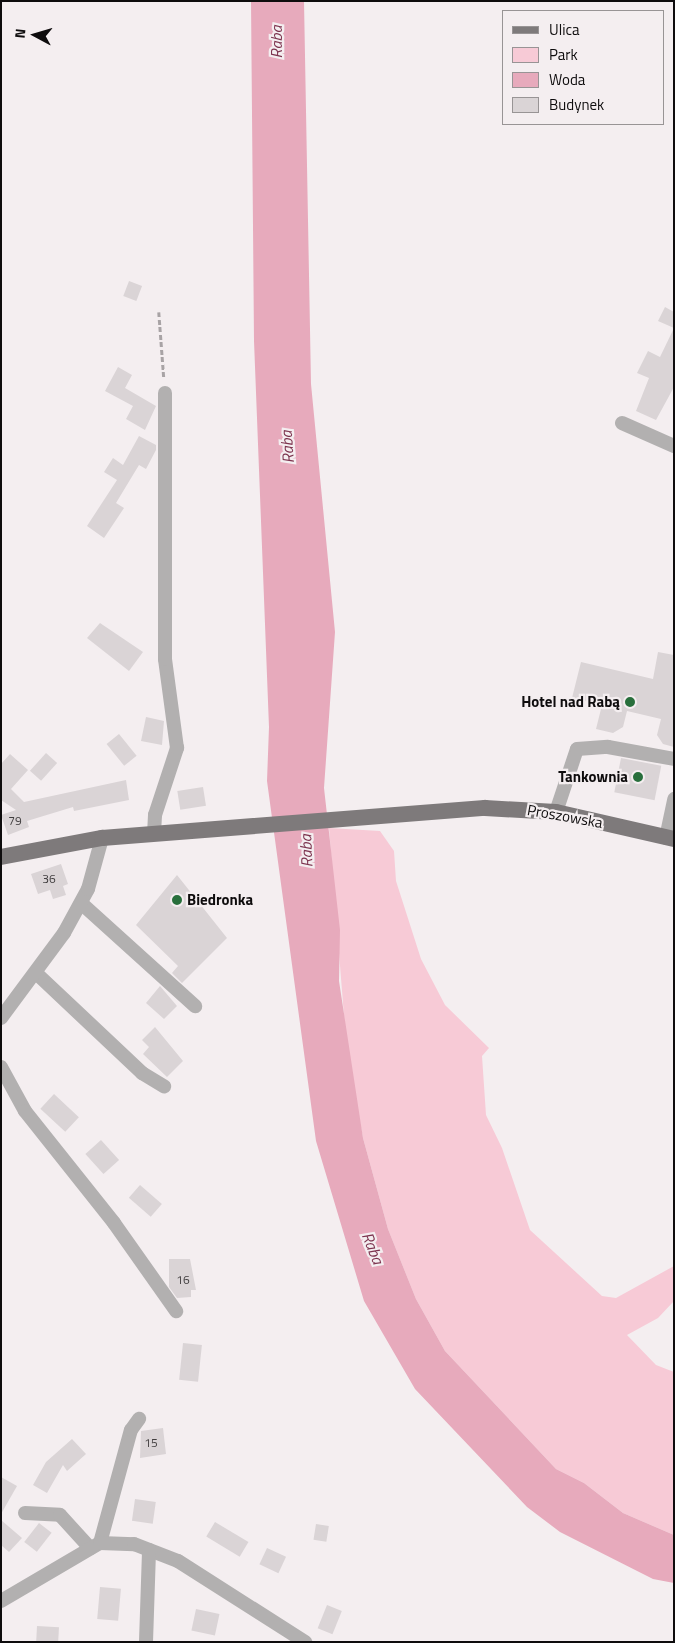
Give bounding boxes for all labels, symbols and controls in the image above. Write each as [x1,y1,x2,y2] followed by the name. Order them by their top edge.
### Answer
[10,10,60,60] north arrow
[502,10,665,125] legend
[549,18,579,41] text: Ulica
[266,26,286,58] water label: Raba
[9,27,31,39] text: N
[549,43,578,66] text: Park
[549,68,585,91] text: Woda
[549,93,604,116] text: Budynek
[276,430,298,464] water label: Raba
[521,693,620,711] place label: Hotel nad Rabą
[624,696,636,708] marker: Hotel nad Rabą
[558,768,628,786] place label: Tankownia
[632,771,644,783] marker: Tankownia
[526,800,604,832] street label: Proszowska
[8,814,22,828] house number: 79
[296,834,316,868] water label: Raba
[42,872,56,886] house number: 36
[187,891,253,909] place label: Biedronka
[171,894,183,906] marker: Biedronka
[358,1229,388,1267] water label: Raba
[176,1273,190,1287] house number: 16
[144,1436,158,1450] house number: 15

